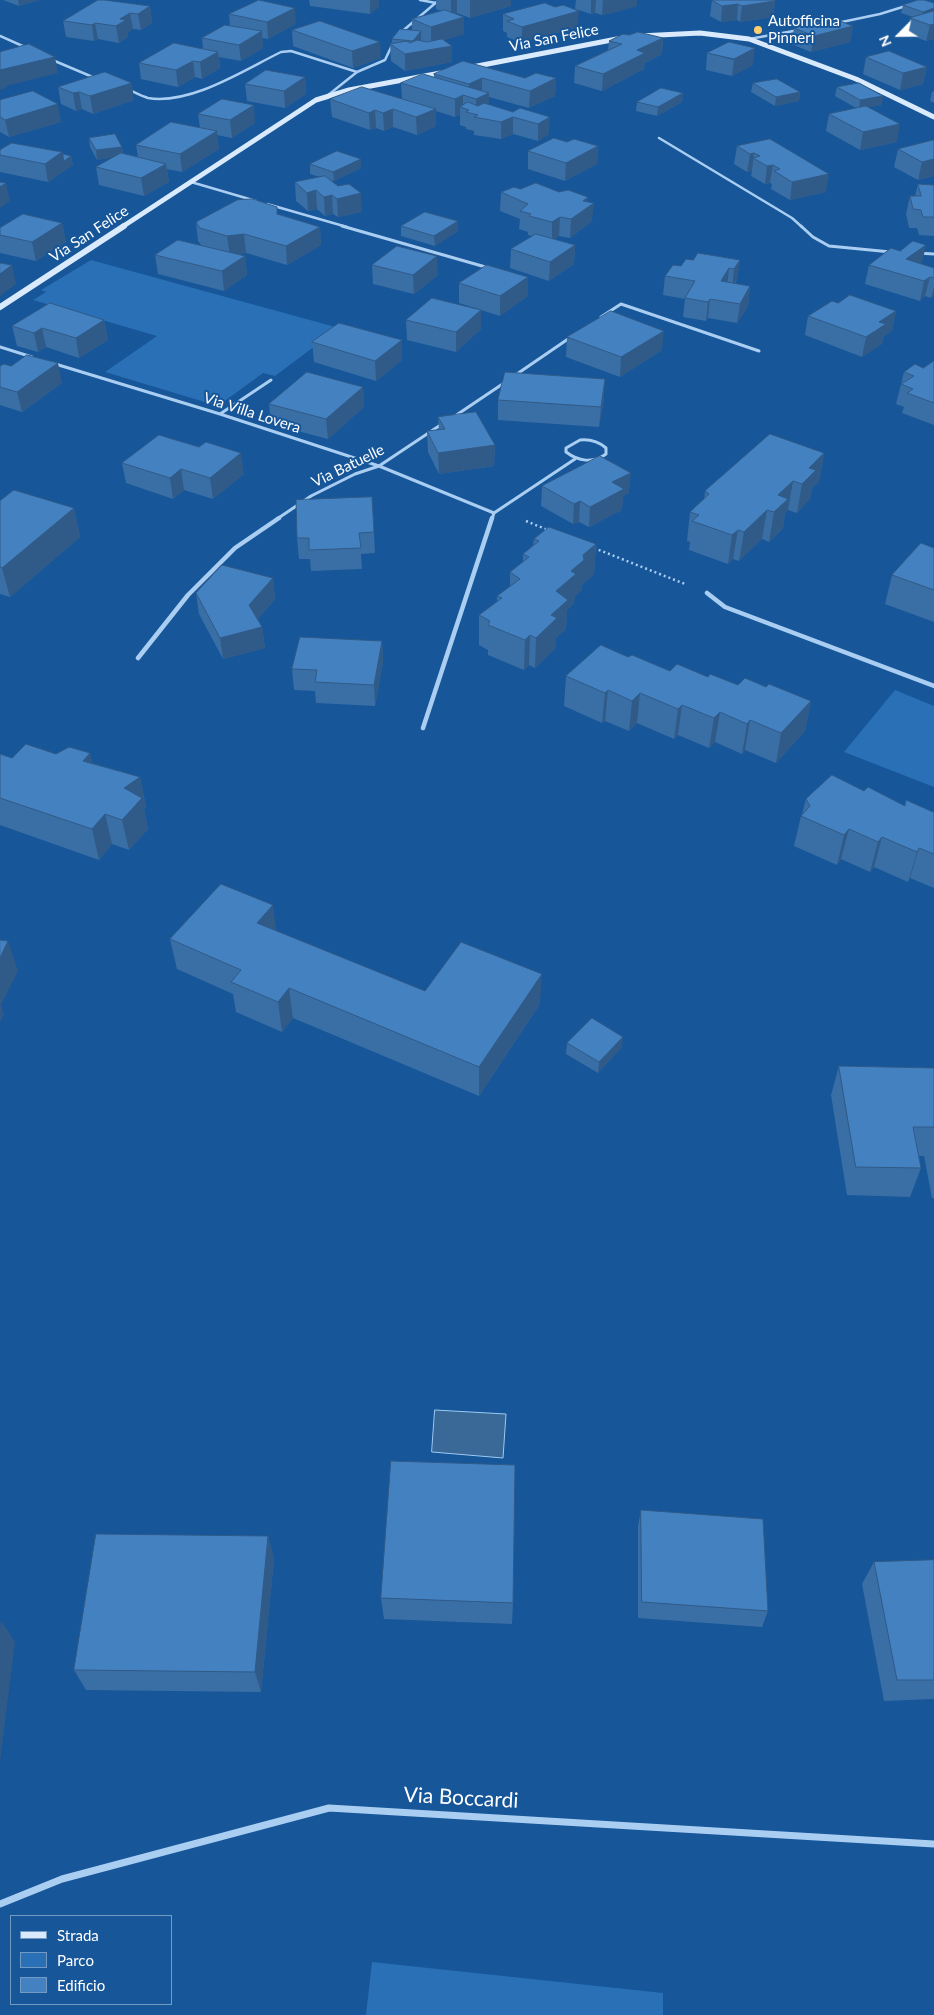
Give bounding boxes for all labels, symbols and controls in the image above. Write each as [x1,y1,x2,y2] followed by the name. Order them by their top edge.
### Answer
[874,10,924,60] north arrow
[768,12,840,47] place label: Autofficina Pinneri
[508,21,600,55] street label: Via San Felice
[752,24,764,36] marker: Autofficina Pinneri
[875,33,895,49] text: N
[46,202,132,266] street label: Via San Felice
[201,389,303,437] street label: Via Villa Lovera
[309,441,387,491] street label: Via Batuelle
[403,1782,519,1814] street label: Via Boccardi
[10,1915,172,2005] legend
[57,1926,99,1944] text: Strada
[57,1951,94,1969] text: Parco
[57,1976,105,1994] text: Edificio

